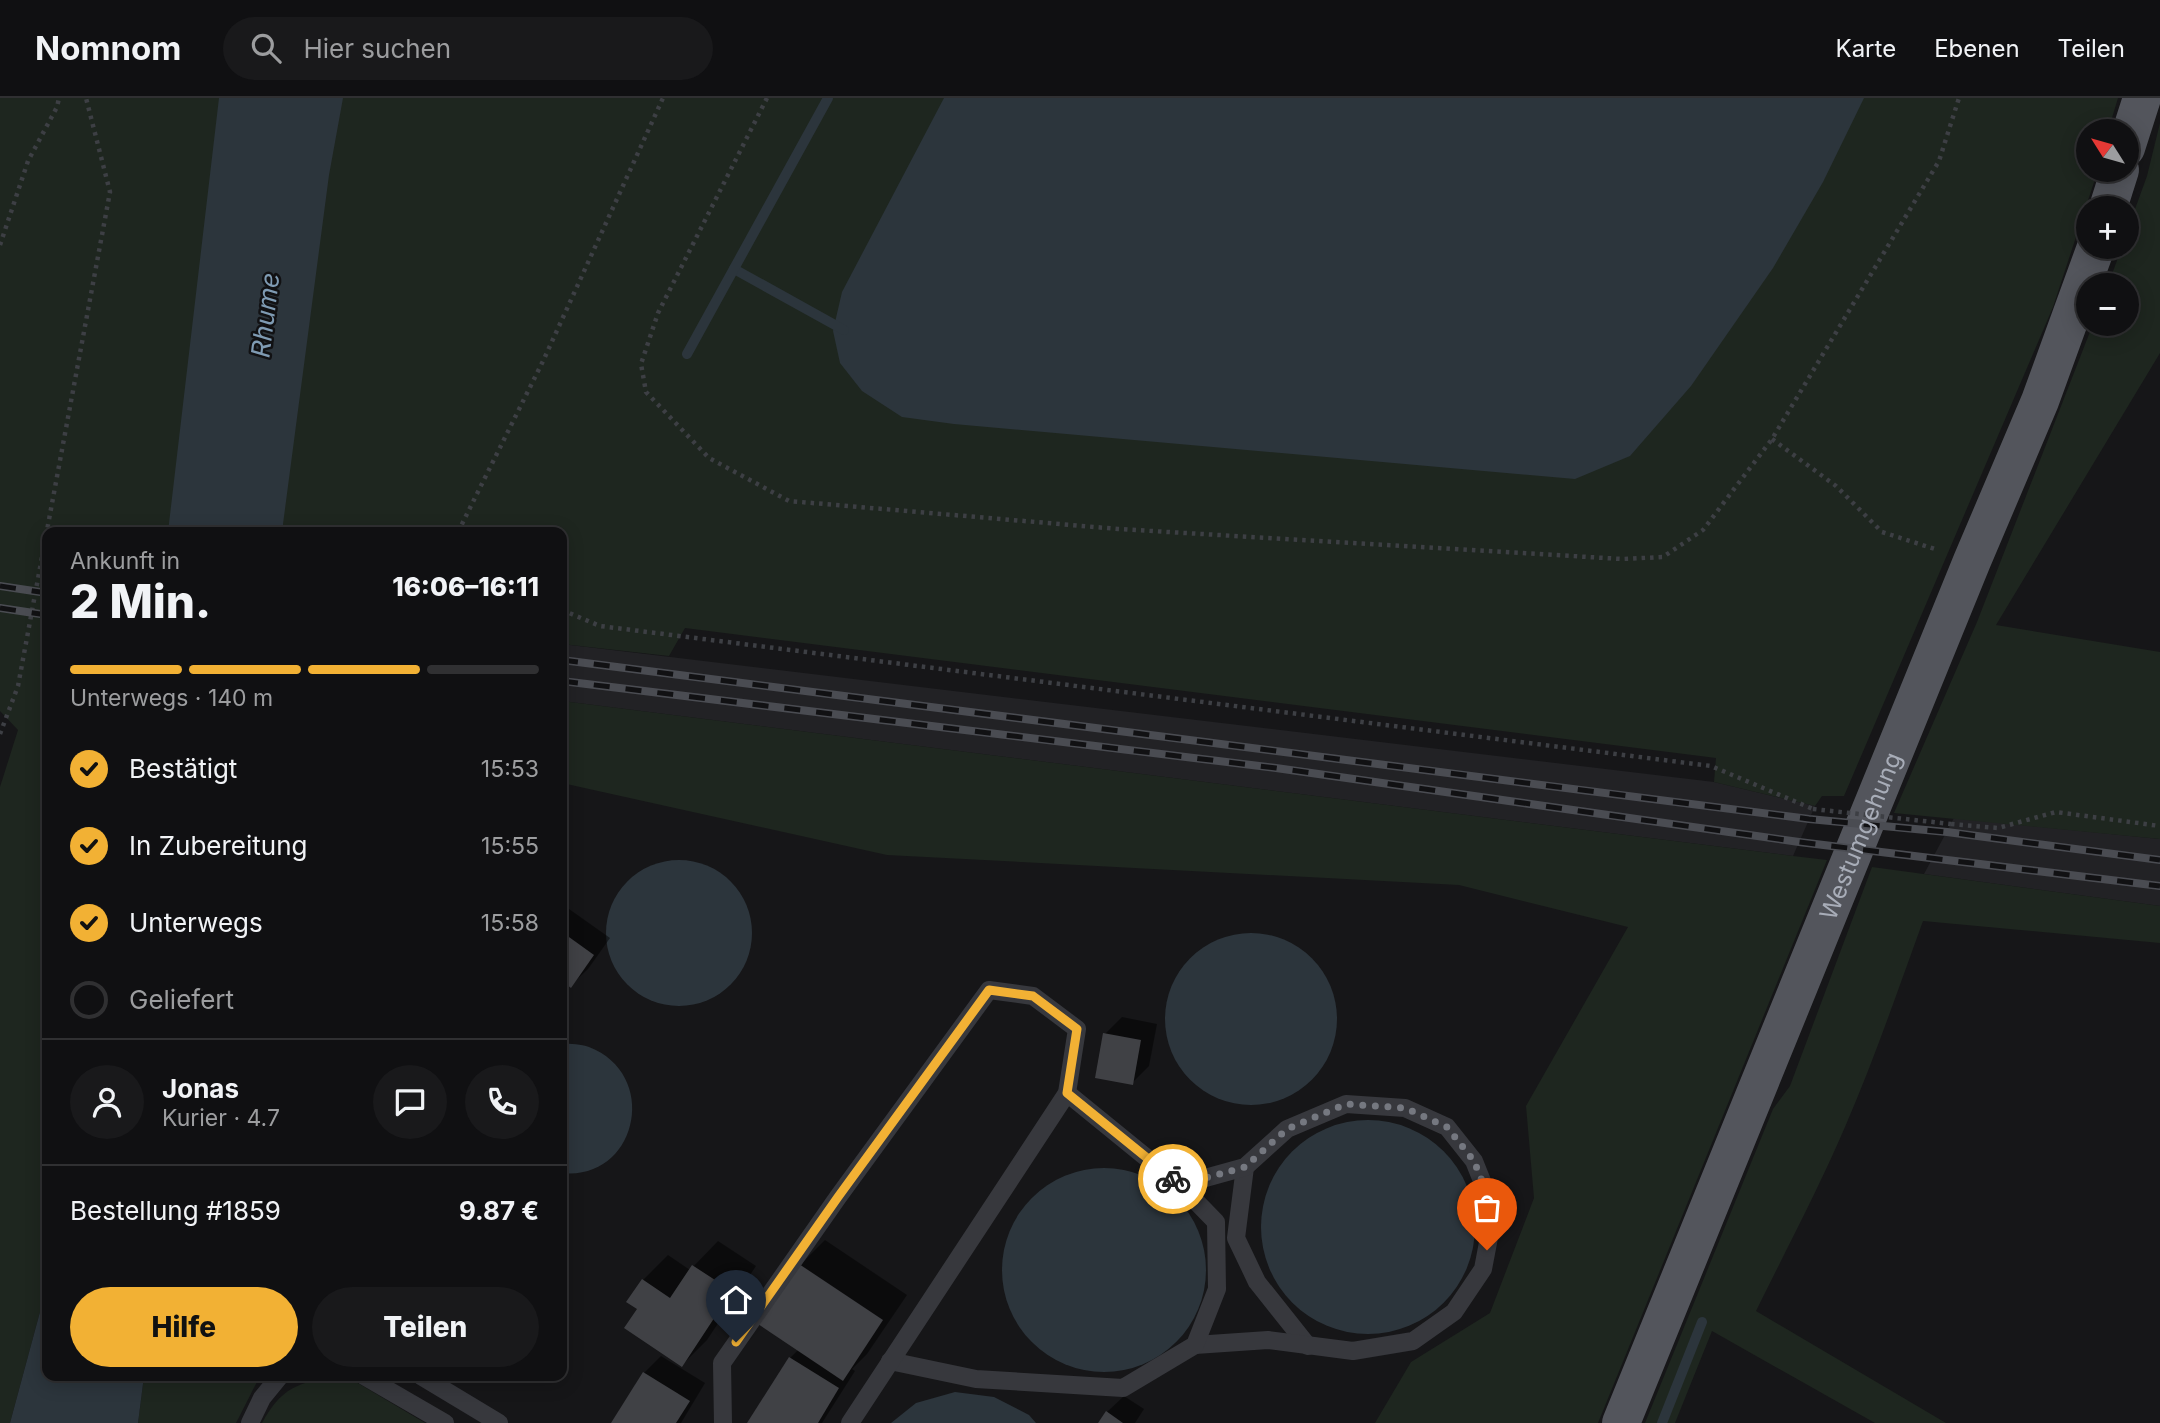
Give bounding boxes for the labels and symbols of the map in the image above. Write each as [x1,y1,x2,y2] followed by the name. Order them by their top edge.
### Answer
[2076,119,2138,182] north arrow
[244,271,286,359] water label: Rhume
[1813,748,1907,924] street label: Westumgehung
[1138,1144,1208,1214] courier
[1457,1178,1517,1250] pin
[706,1270,766,1342] pin

